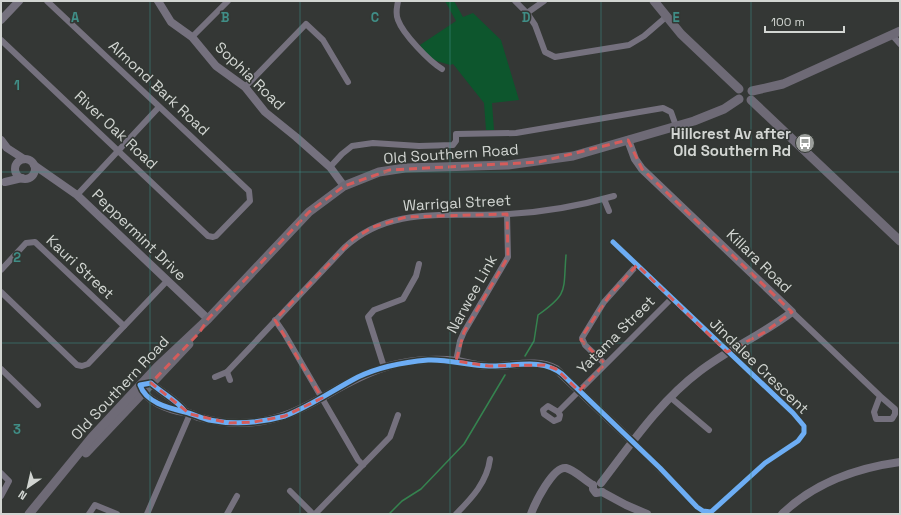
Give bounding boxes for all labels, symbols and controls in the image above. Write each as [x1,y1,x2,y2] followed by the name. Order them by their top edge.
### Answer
[765,8,844,34] scale bar
[71,9,80,26] text: A
[221,9,230,26] text: B
[371,9,379,26] text: C
[522,9,531,26] text: D
[672,9,680,26] text: E
[771,14,805,30] text: 100 m
[105,36,214,139] street label: Almond Bark Road
[211,37,289,114] street label: Sophia Road
[14,77,20,94] text: 1
[71,86,162,173] street label: River Oak Road
[671,124,791,160] place label: Hillcrest Av after Old Southern Rd
[794,132,816,154] bus stop icon: Hillcrest Av after Old Southern Rd
[383,139,519,168] street label: Old Southern Road
[88,185,191,285] street label: Peppermint Drive
[402,190,512,215] street label: Warrigal Street
[723,225,796,296] street label: Killara Road
[42,230,118,303] street label: Kauri Street
[13,249,21,266] text: 2
[442,251,501,336] street label: Narwee Link
[573,292,659,378] street label: Yatama Street
[706,313,813,418] street label: Jindalee Crescent
[67,332,173,444] street label: Old Southern Road
[13,421,21,438] text: 3
[8,467,48,507] north arrow
[15,487,29,503] text: N

